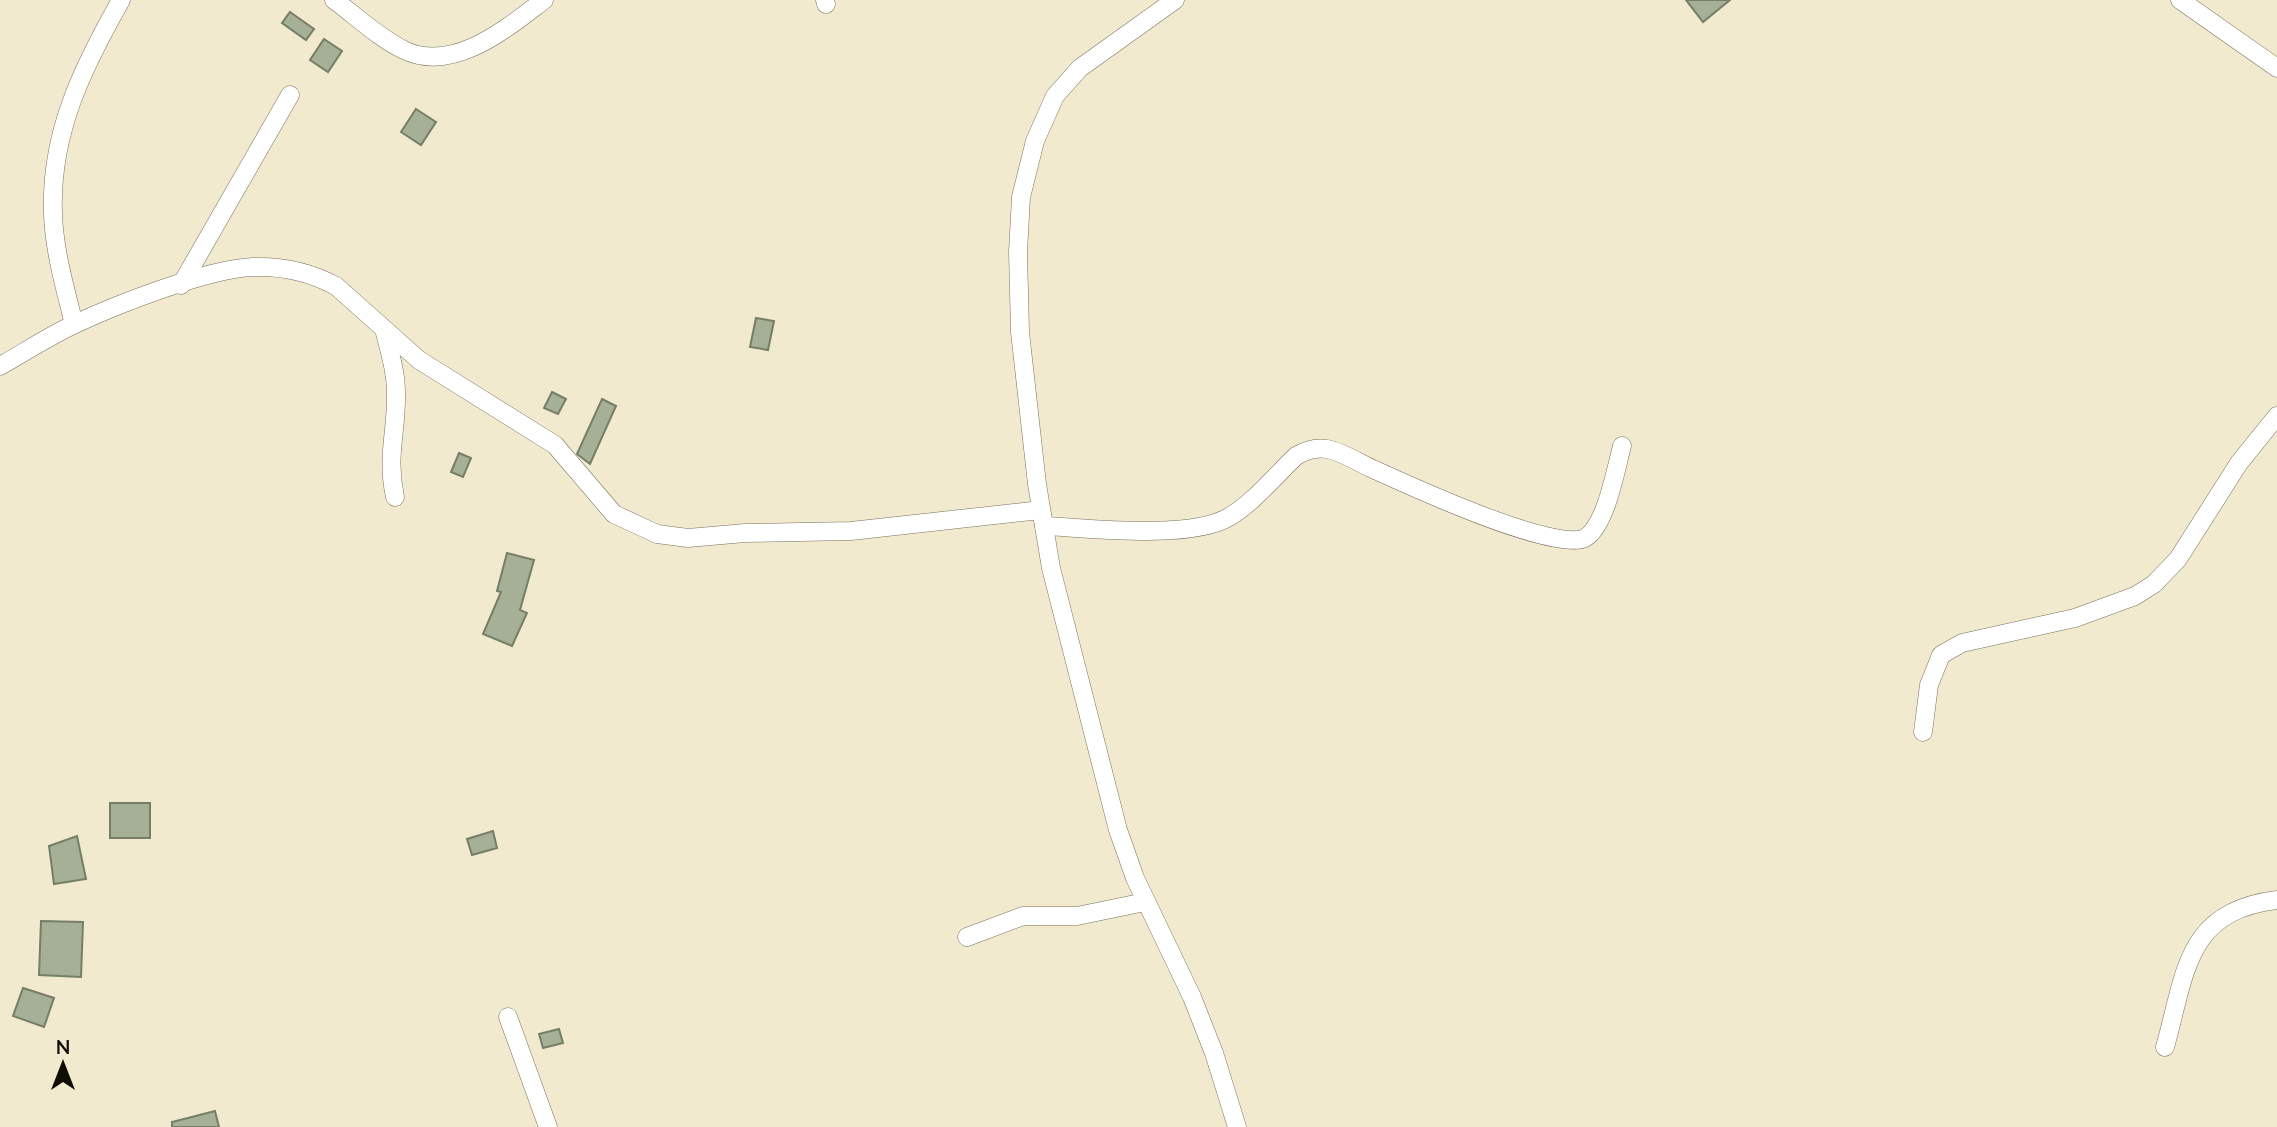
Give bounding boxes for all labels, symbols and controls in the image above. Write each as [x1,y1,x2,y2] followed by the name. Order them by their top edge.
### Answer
[28,1029,98,1099] north arrow
[56,1035,70,1058] text: N

